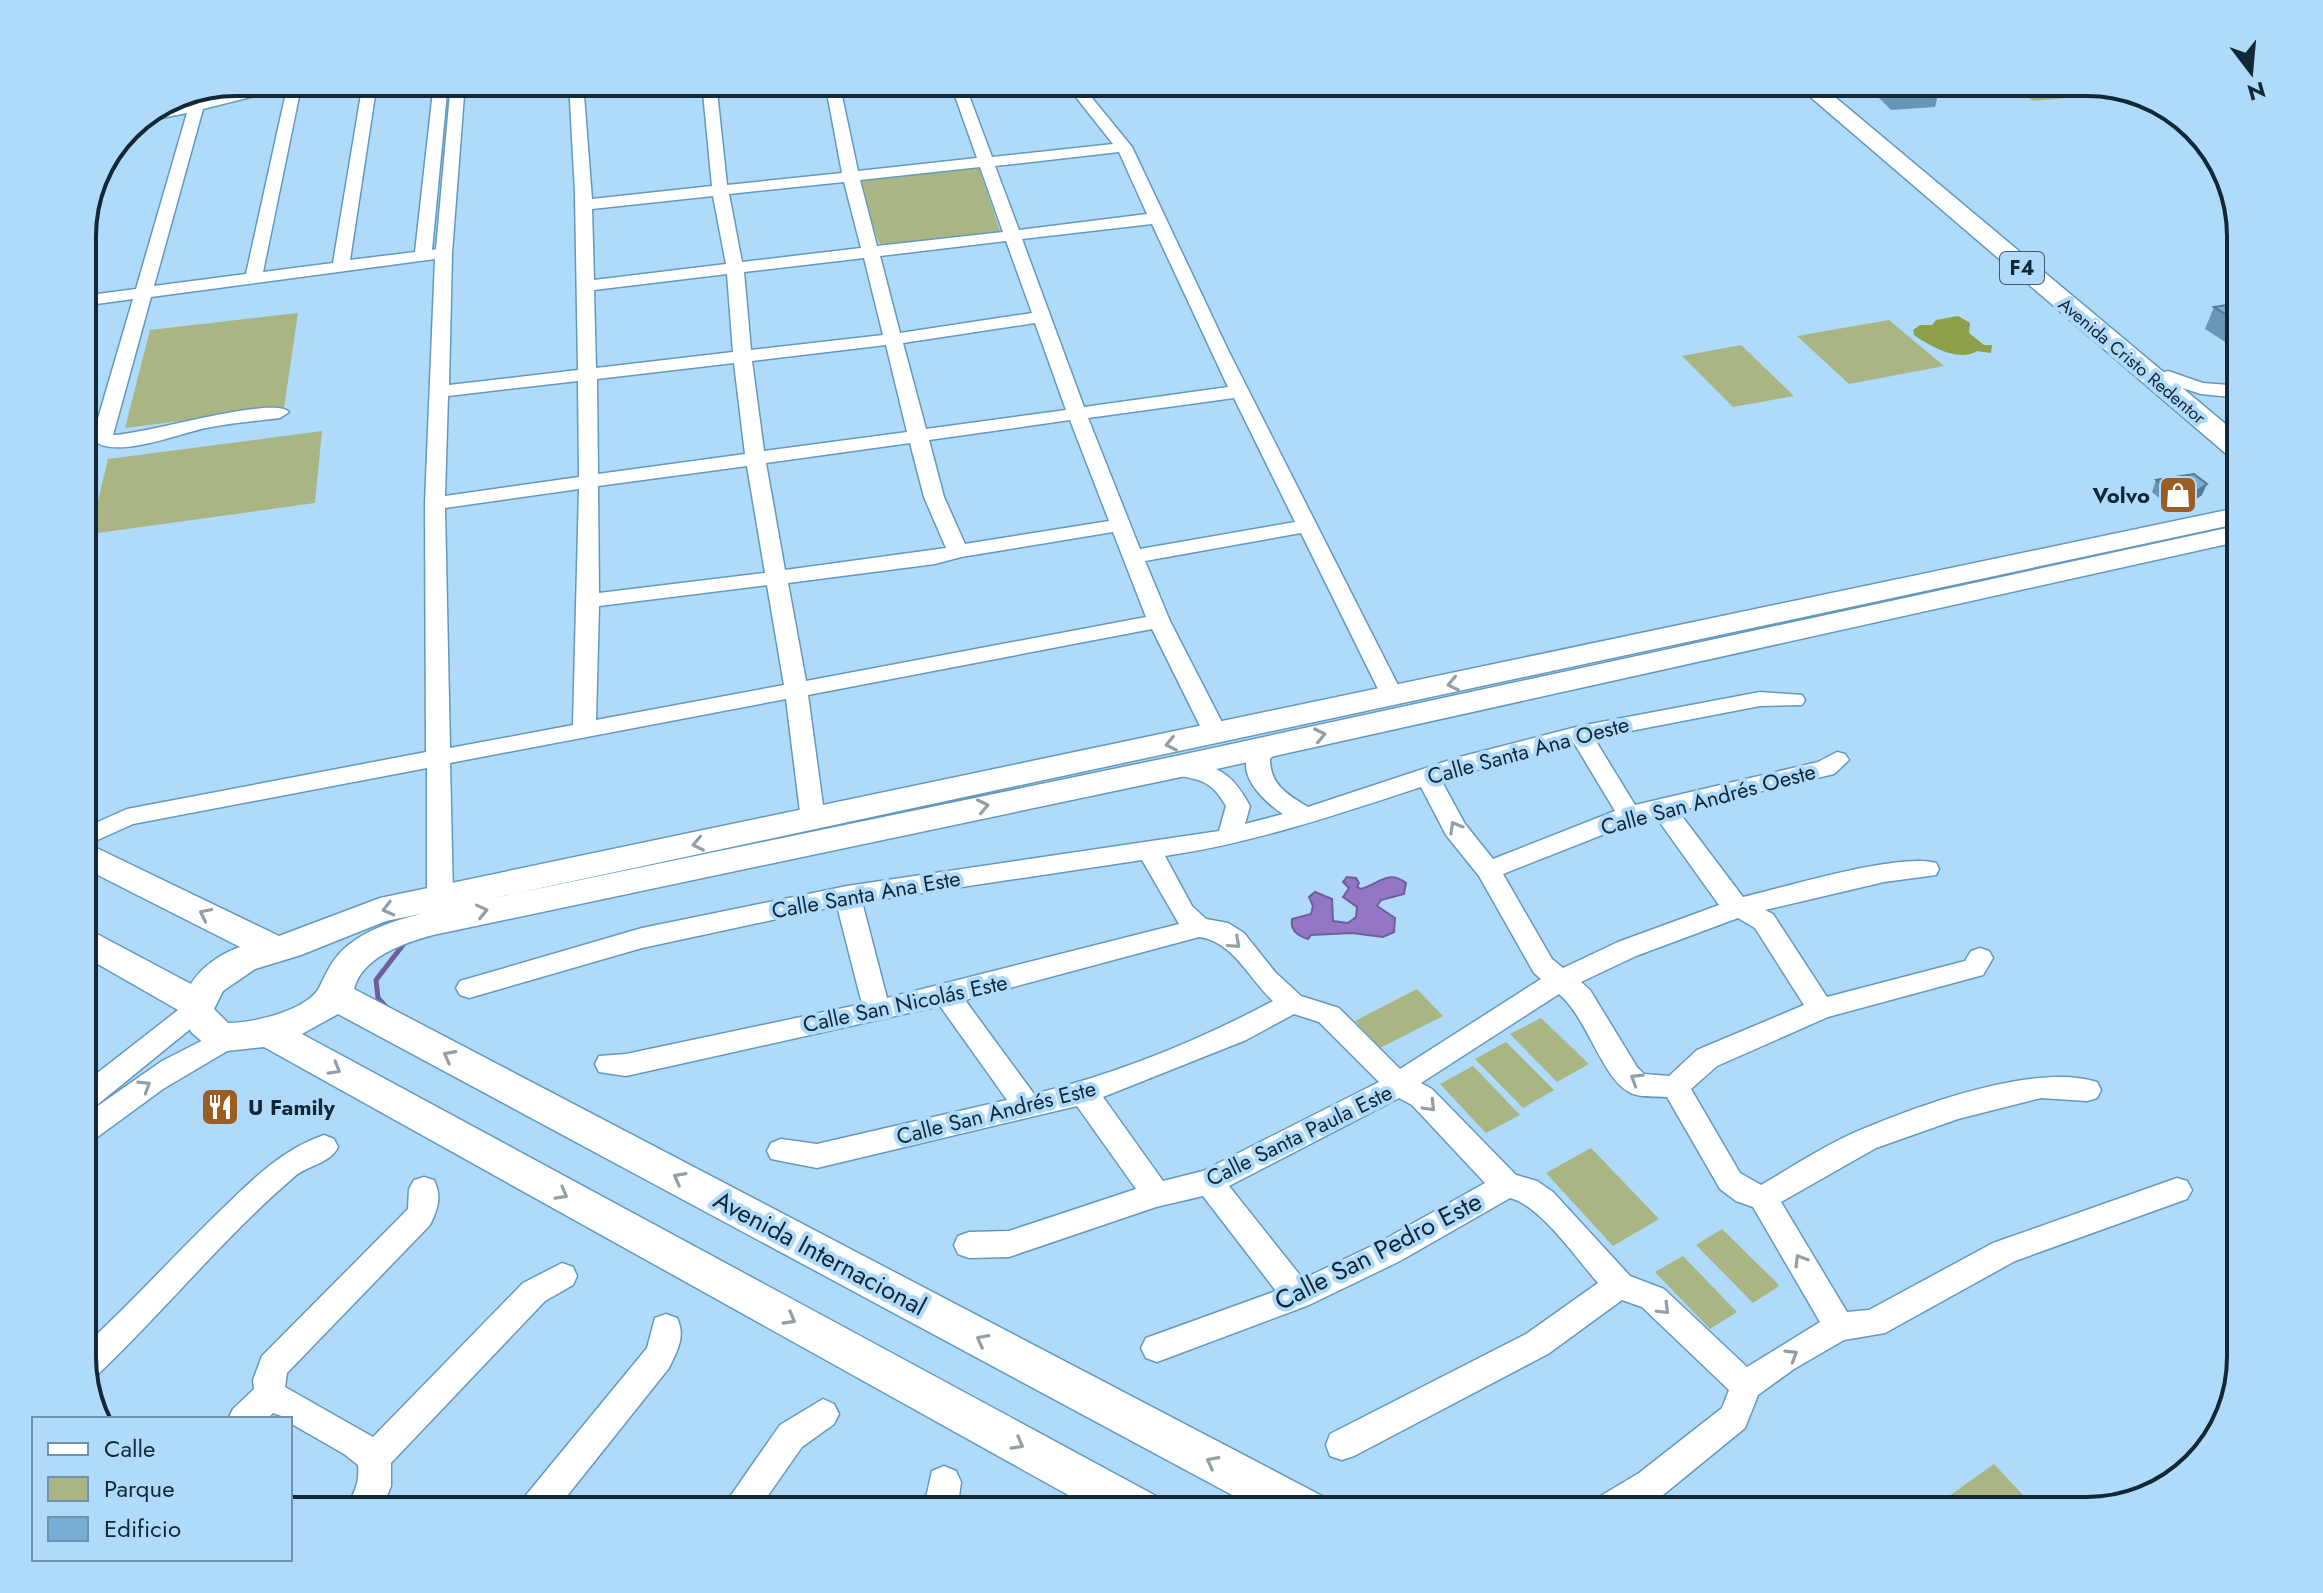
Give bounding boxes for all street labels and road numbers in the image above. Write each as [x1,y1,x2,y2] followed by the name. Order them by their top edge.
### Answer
[2000,252,2044,284] road number: F4
[2053,292,2212,431] street label: Avenida Cristo Redentor
[1424,708,1632,792] street label: Calle Santa Ana Oeste
[1597,755,1819,843] street label: Calle San Andrés Oeste
[769,862,963,926] street label: Calle Santa Ana Este
[800,966,1010,1040] street label: Calle San Nicolás Este
[893,1072,1099,1152] street label: Calle San Andrés Este
[1200,1076,1398,1194] street label: Calle Santa Paula Este
[707,1181,933,1325] street label: Avenida Internacional
[1268,1182,1488,1320] street label: Calle San Pedro Este

